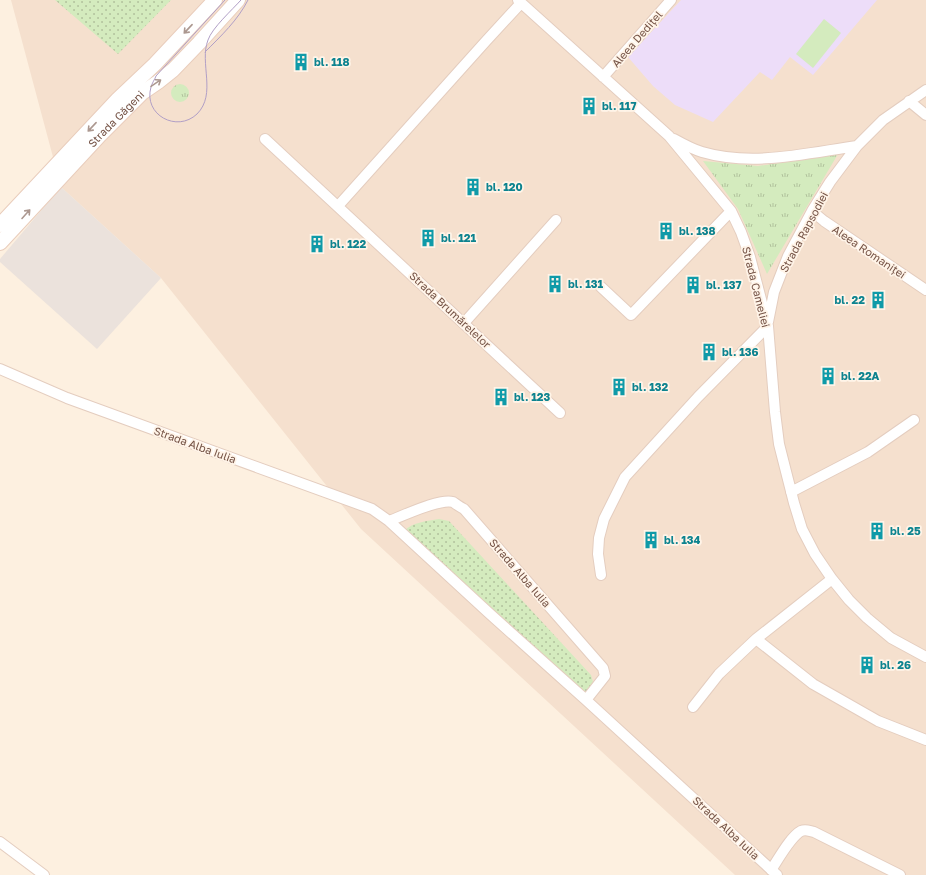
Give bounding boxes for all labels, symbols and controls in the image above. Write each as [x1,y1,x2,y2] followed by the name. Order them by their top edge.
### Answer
[609,7,666,70] street label: Aleea Dedițel
[184,23,193,34] one-way arrow
[291,52,311,72] building icon: bl. 118
[314,55,350,68] place label: bl. 118
[150,79,161,87] one-way arrow
[85,88,147,150] street label: Strada Găgeni
[579,96,599,116] building icon: bl. 117
[602,99,637,112] place label: bl. 117
[87,122,96,132] one-way arrow
[463,177,483,197] building icon: bl. 120
[486,180,523,193] place label: bl. 120
[777,189,830,274] street label: Strada Rapsodiei
[22,209,31,219] one-way arrow
[656,221,676,241] building icon: bl. 138
[830,222,908,282] street label: Aleea Romaniței
[679,224,716,237] place label: bl. 138
[418,228,438,248] building icon: bl. 121
[441,231,477,244] place label: bl. 121
[307,234,327,254] building icon: bl. 122
[330,237,367,250] place label: bl. 122
[740,245,773,329] street label: Strada Cameliei
[407,269,494,351] street label: Strada Brumărelelor
[545,274,565,294] building icon: bl. 131
[683,275,703,295] building icon: bl. 137
[568,277,604,290] place label: bl. 131
[706,278,742,291] place label: bl. 137
[868,290,888,310] building icon: bl. 22
[834,293,865,306] place label: bl. 22
[699,342,719,362] building icon: bl. 136
[722,345,759,358] place label: bl. 136
[818,366,838,386] building icon: bl. 22A
[841,369,880,382] place label: bl. 22A
[609,377,629,397] building icon: bl. 132
[632,380,669,393] place label: bl. 132
[491,387,511,407] building icon: bl. 123
[514,390,551,403] place label: bl. 123
[152,424,238,465] street label: Strada Alba Iulia
[867,521,887,541] building icon: bl. 25
[890,524,921,537] place label: bl. 25
[641,530,661,550] building icon: bl. 134
[664,533,701,546] place label: bl. 134
[487,536,554,610] street label: Strada Alba Iulia
[857,655,877,675] building icon: bl. 26
[880,658,911,671] place label: bl. 26
[690,793,762,862] street label: Strada Alba Iulia

